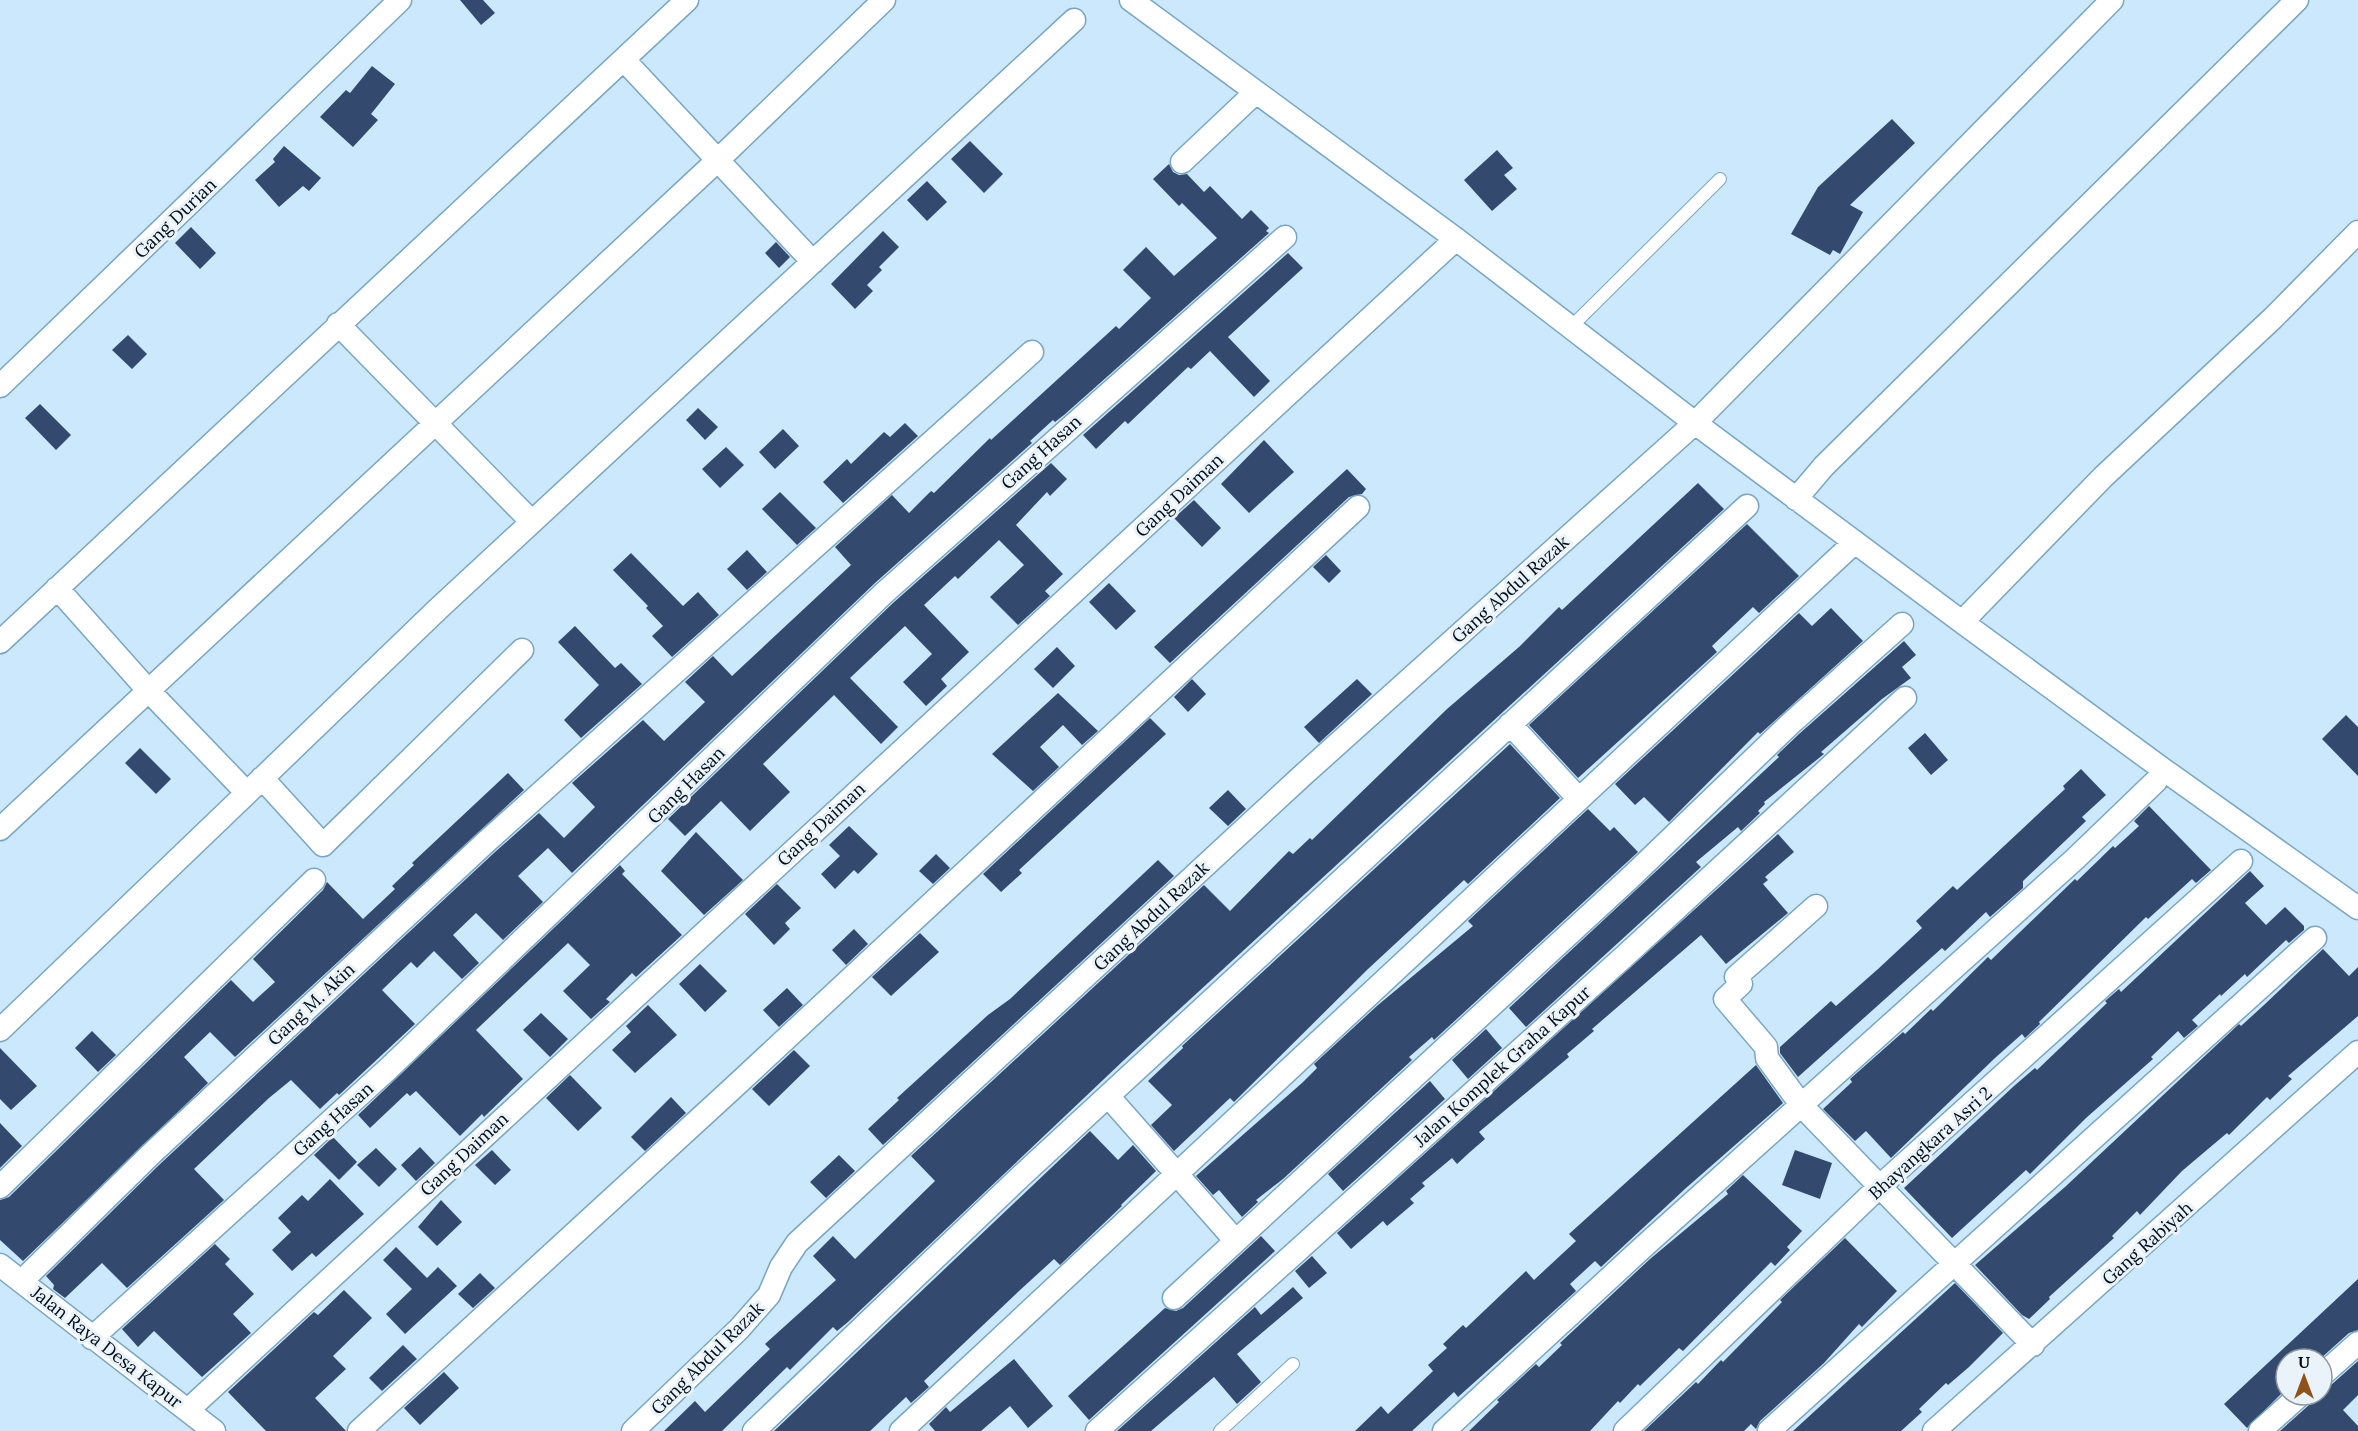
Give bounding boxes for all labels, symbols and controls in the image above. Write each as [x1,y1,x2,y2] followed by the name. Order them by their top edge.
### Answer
[129,173,221,263] street label: Gang Durian
[996,410,1086,494] street label: Gang Hasan
[1130,448,1228,542] street label: Gang Daiman
[1446,530,1574,648] street label: Gang Abdul Razak
[642,741,730,829] street label: Gang Hasan
[772,777,870,871] street label: Gang Daiman
[1088,856,1214,976] street label: Gang Abdul Razak
[262,958,360,1050] street label: Gang M. Akin
[1408,980,1595,1152] street label: Jalan Komplek Graha Kapur
[288,1077,378,1161] street label: Gang Hasan
[1863,1081,1997,1205] street label: Bhayangkara Asri 2
[415,1107,513,1201] street label: Gang Daiman
[2097,1196,2197,1290] street label: Gang Rabiyah
[26,1280,187,1413] street label: Jalan Raya Desa Kapur
[646,1297,768,1419] street label: Gang Abdul Razak
[2274,1347,2334,1407] north arrow
[2298,1352,2310,1372] text: U

